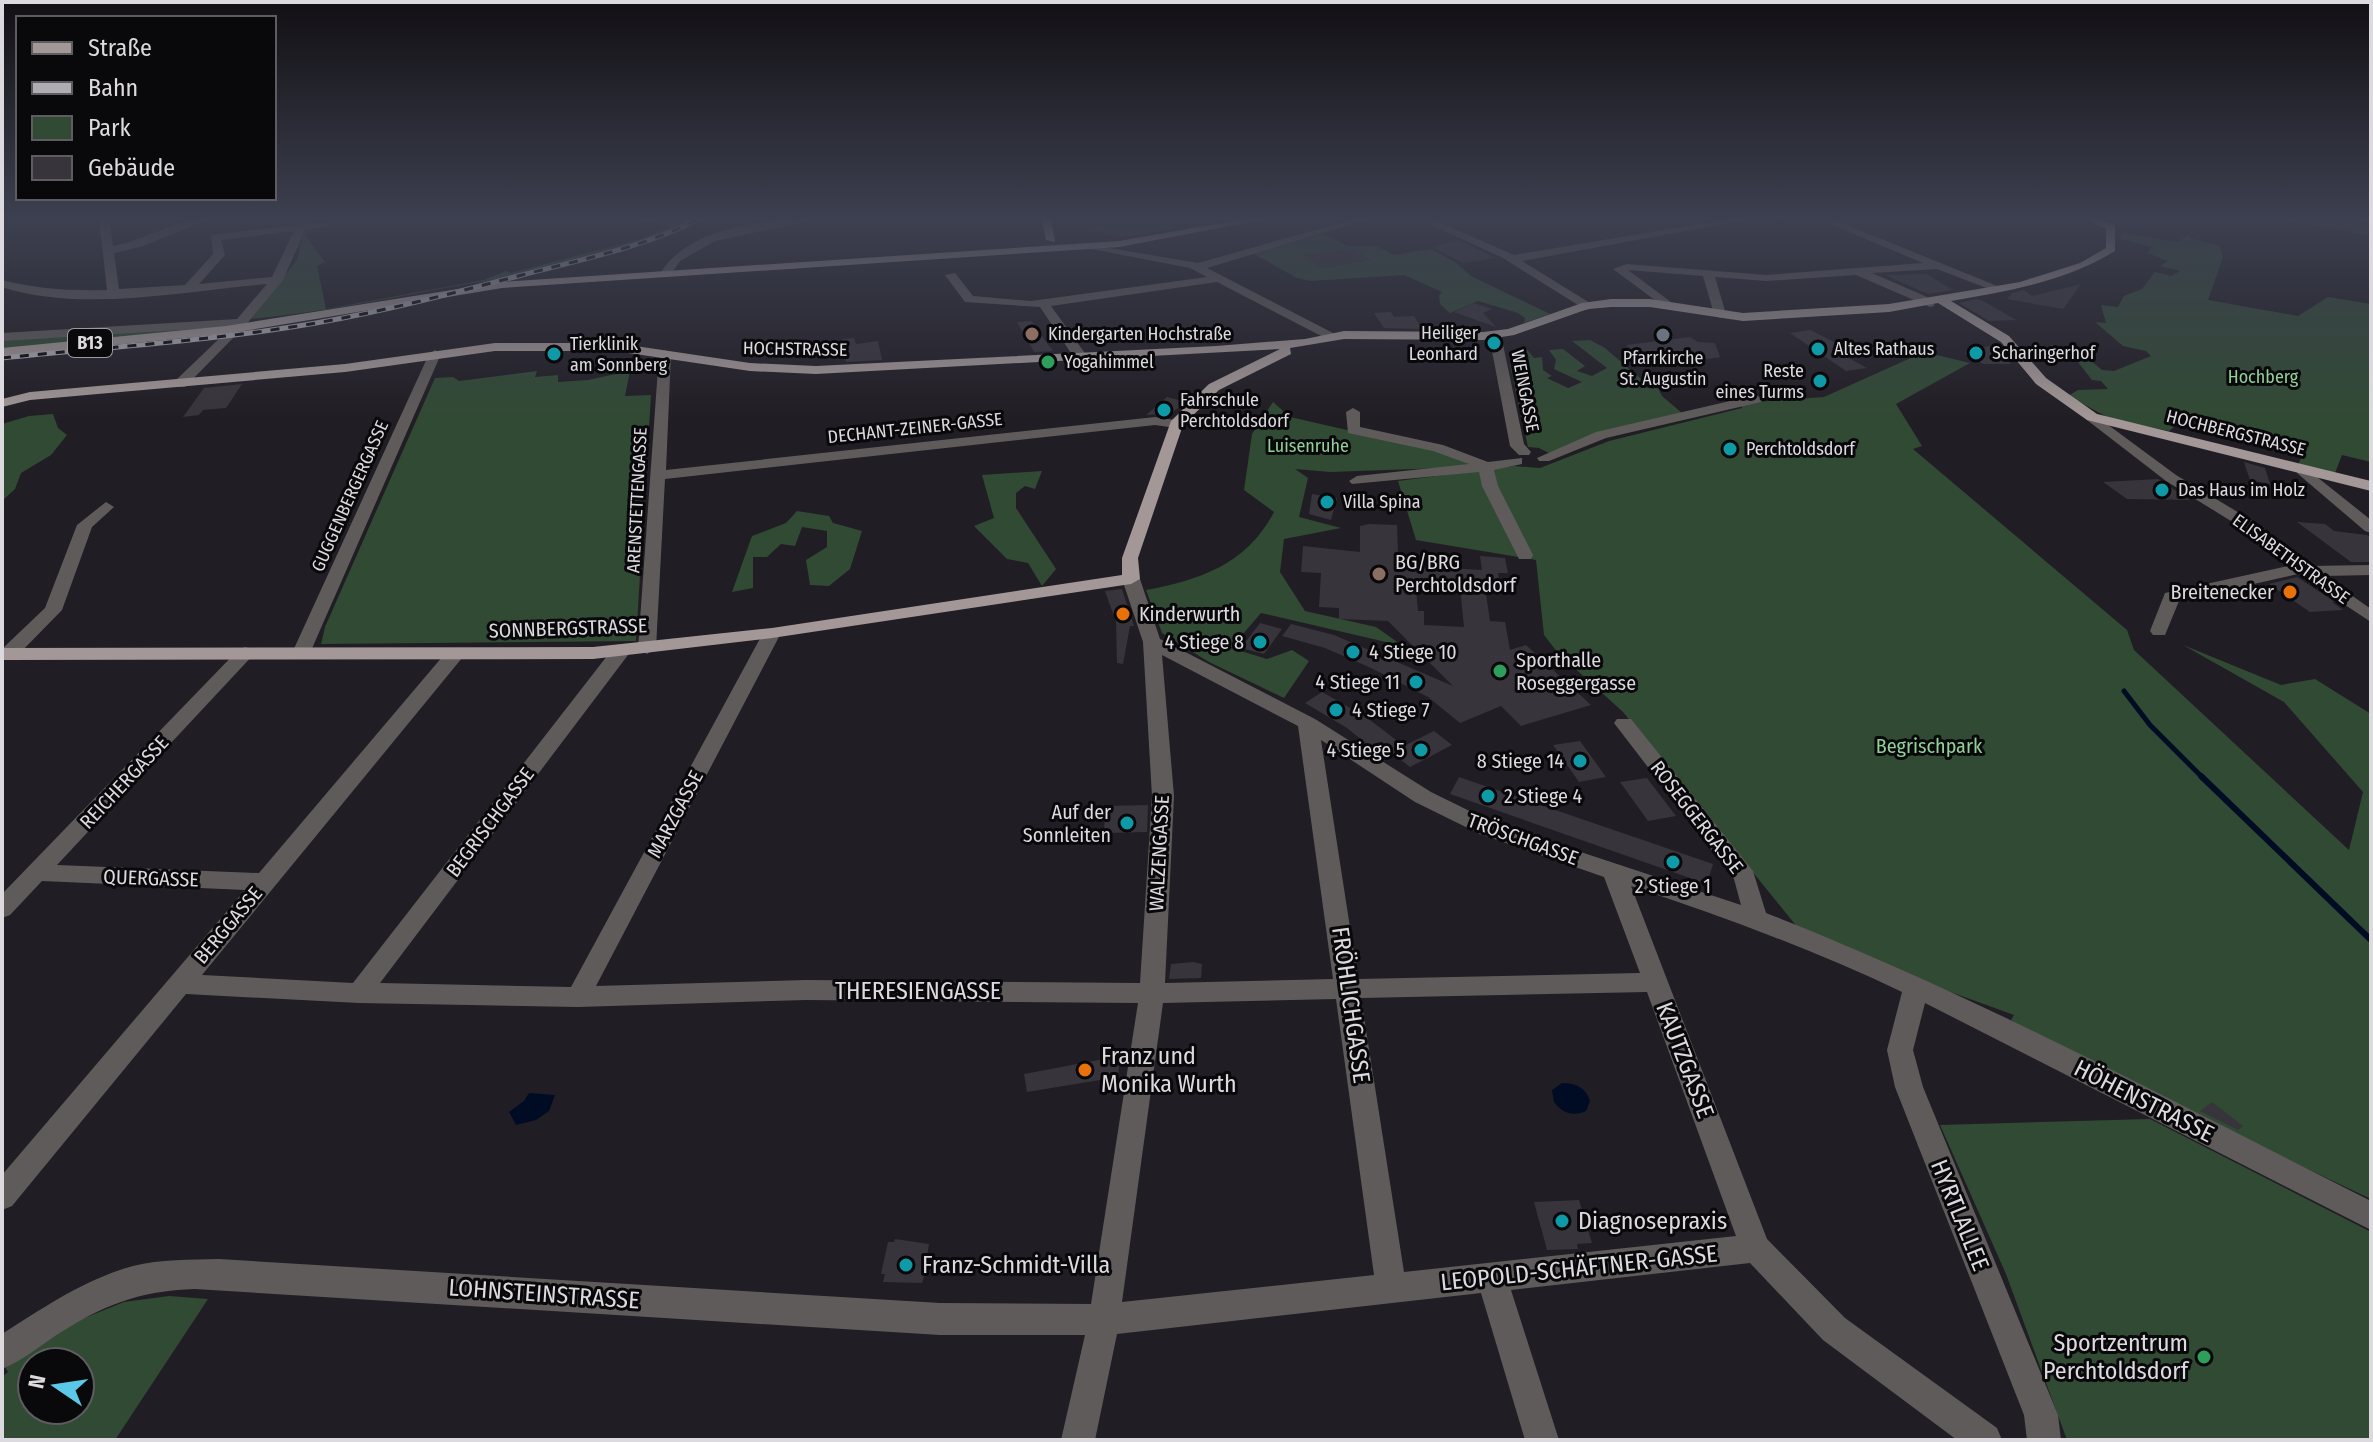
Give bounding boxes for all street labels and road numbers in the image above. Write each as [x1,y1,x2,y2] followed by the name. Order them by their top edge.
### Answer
[68,329,112,357] road number: B13
[743,337,847,361] street label: HOCHSTRASSE
[1506,348,1544,434] street label: WEINGASSE
[2164,405,2308,461] street label: HOCHBERGSTRASSE
[827,408,1003,448] street label: DECHANT-ZEINER-GASSE
[307,417,393,575] street label: GUGGENBERGERGASSE
[622,427,652,573] street label: ARENSTETTENGASSE
[2228,509,2354,609] street label: ELISABETHSTRASSE
[488,613,648,643] street label: SONNBERGSTRASSE
[75,730,173,834] street label: REICHERGASSE
[1646,756,1748,878] street label: ROSEGGERGASSE
[441,763,539,881] street label: BEGRISCHGASSE
[642,766,708,862] street label: MARZGASSE
[1144,794,1174,912] street label: WALZENGASSE
[1465,808,1581,870] street label: TRÖSCHGASSE
[103,864,199,892] street label: QUERGASSE
[189,881,267,969] street label: BERGGASSE
[1326,925,1376,1085] street label: FRÖHLICHGASSE
[835,977,1001,1005] street label: THERESIENGASSE
[1650,998,1720,1122] street label: KAUTZGASSE
[2070,1054,2218,1148] street label: HÖHENSTRASSE
[1925,1155,1995,1275] street label: HYRTLALLEE
[1439,1240,1719,1296] street label: LEOPOLD-SCHÄFTNER-GASSE
[448,1273,640,1315] street label: LOHNSTEINSTRASSE

